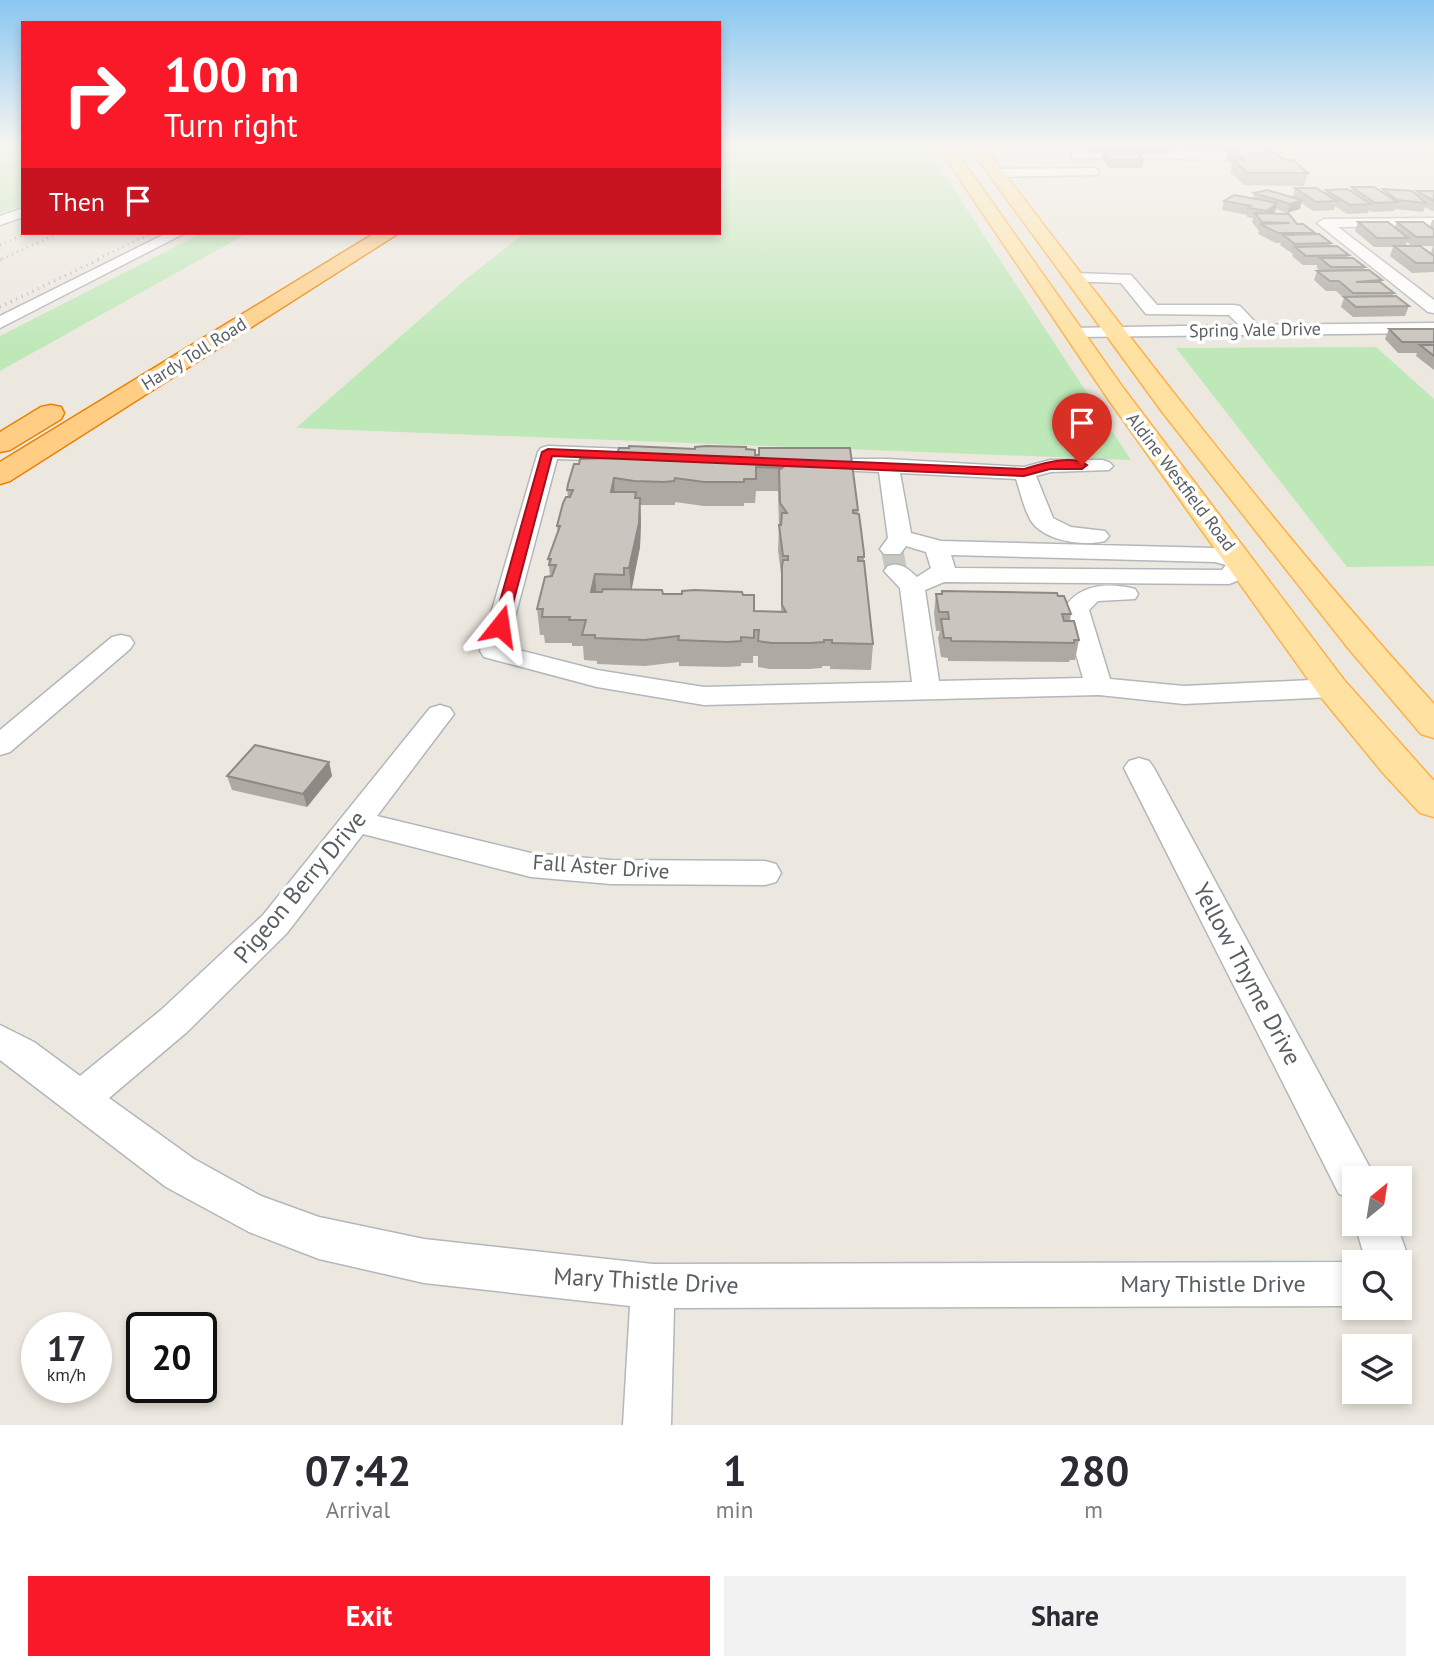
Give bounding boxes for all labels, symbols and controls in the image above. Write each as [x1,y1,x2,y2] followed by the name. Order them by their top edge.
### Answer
[164,42,299,106] text: 100 m
[49,49,140,140] icon: right
[164,104,298,146] text: Turn right
[119,182,157,220] icon: arrive
[49,185,105,218] text: Then
[137,312,251,395] street label: Hardy Toll Road
[1189,317,1321,342] street label: Spring Vale Drive
[1052,393,1112,465] pin
[1063,404,1101,442] icon: arrive
[1122,408,1241,555] street label: Aldine Westfield Road
[463,589,537,663] position arrow
[227,804,373,969] street label: Pigeon Berry Drive
[532,848,670,885] street label: Fall Aster Drive
[1186,877,1309,1070] street label: Yellow Thyme Drive
[1342,1166,1412,1236] north arrow
[1342,1166,1412,1404] map controls
[1342,1250,1412,1320] button: search
[553,1260,739,1301] street label: Mary Thistle Drive
[1120,1268,1306,1299] street label: Mary Thistle Drive
[126,1312,217,1403] speed limit sign: 20
[47,1325,86,1371] text: 17
[1342,1334,1412,1404] button: layers
[47,1363,86,1386] text: km/h
[305,1443,411,1498] text: 07:42
[723,1443,746,1498] text: 1
[1058,1443,1129,1498] text: 280
[326,1495,390,1524] text: Arrival
[716,1495,753,1524] text: min
[1084,1495,1103,1524] text: m
[28,1576,710,1656] button: Exit
[724,1576,1406,1656] button: Share

